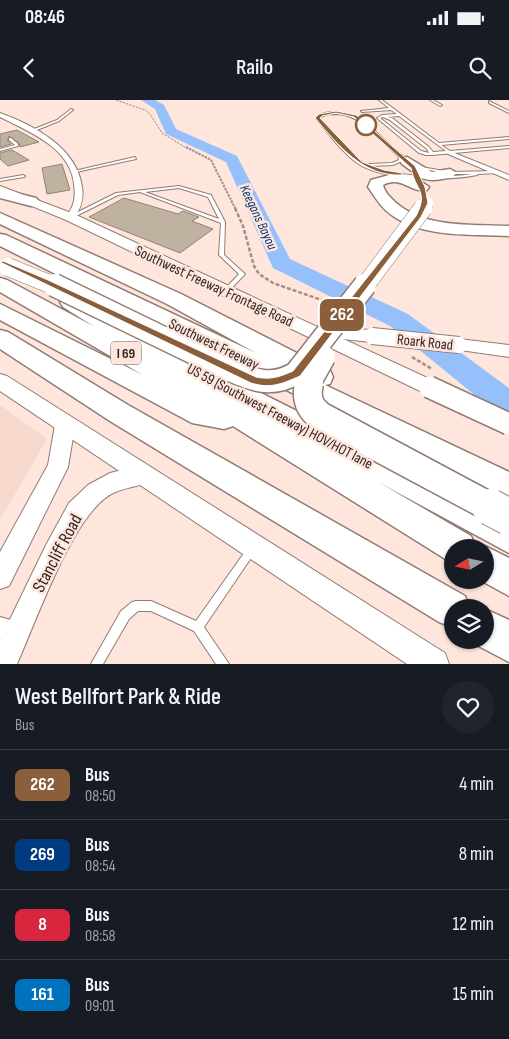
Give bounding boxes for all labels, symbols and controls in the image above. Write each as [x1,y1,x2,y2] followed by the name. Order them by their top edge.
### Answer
[25,6,65,29] text: 08:46
[15,54,43,82] icon: back
[236,54,273,81] text: Railo
[466,54,494,82] icon: search
[355,114,377,136] unlabelled marker
[236,182,281,253] water label: Keegans Bayou
[132,241,296,332] street label: Southwest Freeway Frontage Road
[313,299,371,331] line badge: 262
[330,304,354,325] text: 262
[166,314,262,375] street label: Southwest Freeway
[396,330,454,355] street label: Roark Road
[111,342,141,364] road number: I 69
[184,359,376,474] street label: US 59 (Southwest Freeway) HOV/HOT lane
[28,511,87,596] street label: Stancliff Road
[444,539,494,589] north arrow
[444,539,494,649] map controls
[444,599,494,649] button: layers
[442,681,494,733] button: heart
[15,682,221,711] text: West Bellfort Park & Ride
[15,716,35,735] text: Bus
[85,764,110,787] text: Bus
[459,773,494,796] text: 4 min
[30,774,55,795] text: 262
[85,787,116,806] text: 08:50
[85,834,110,857] text: Bus
[459,843,494,866] text: 8 min
[30,844,55,865] text: 269
[85,857,115,876] text: 08:54
[85,904,110,927] text: Bus
[452,913,494,936] text: 12 min
[38,914,47,935] text: 8
[85,927,116,946] text: 08:58
[85,974,110,997] text: Bus
[453,983,494,1006] text: 15 min
[31,984,54,1005] text: 161
[85,997,115,1016] text: 09:01

